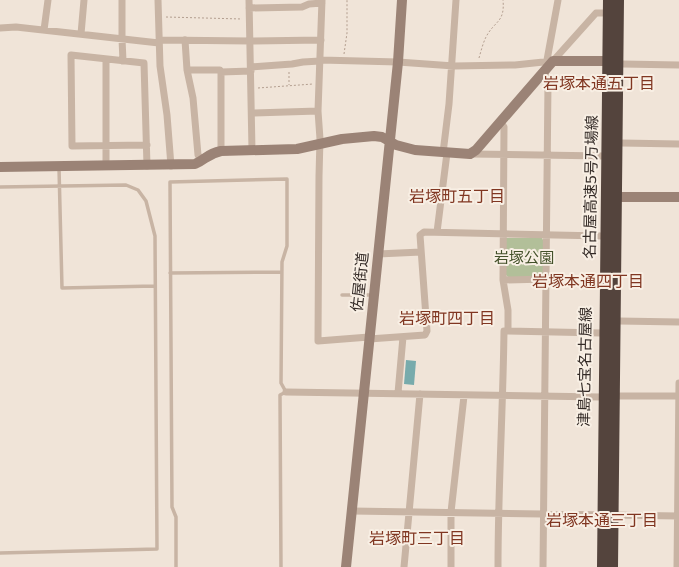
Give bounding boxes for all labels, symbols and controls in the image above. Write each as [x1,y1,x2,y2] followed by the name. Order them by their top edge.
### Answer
[543,73,655,92] district label: 岩塚本通五丁目
[580,115,600,259] street label: 名古屋高速5号万場線
[409,186,505,205] district label: 岩塚町五丁目
[494,248,554,266] park label: 岩塚公園
[347,251,371,313] street label: 佐屋街道
[532,271,644,290] district label: 岩塚本通四丁目
[574,307,594,427] street label: 津島七宝名古屋線
[399,308,495,327] district label: 岩塚町四丁目
[546,510,658,529] district label: 岩塚本通三丁目
[369,528,465,547] district label: 岩塚町三丁目

